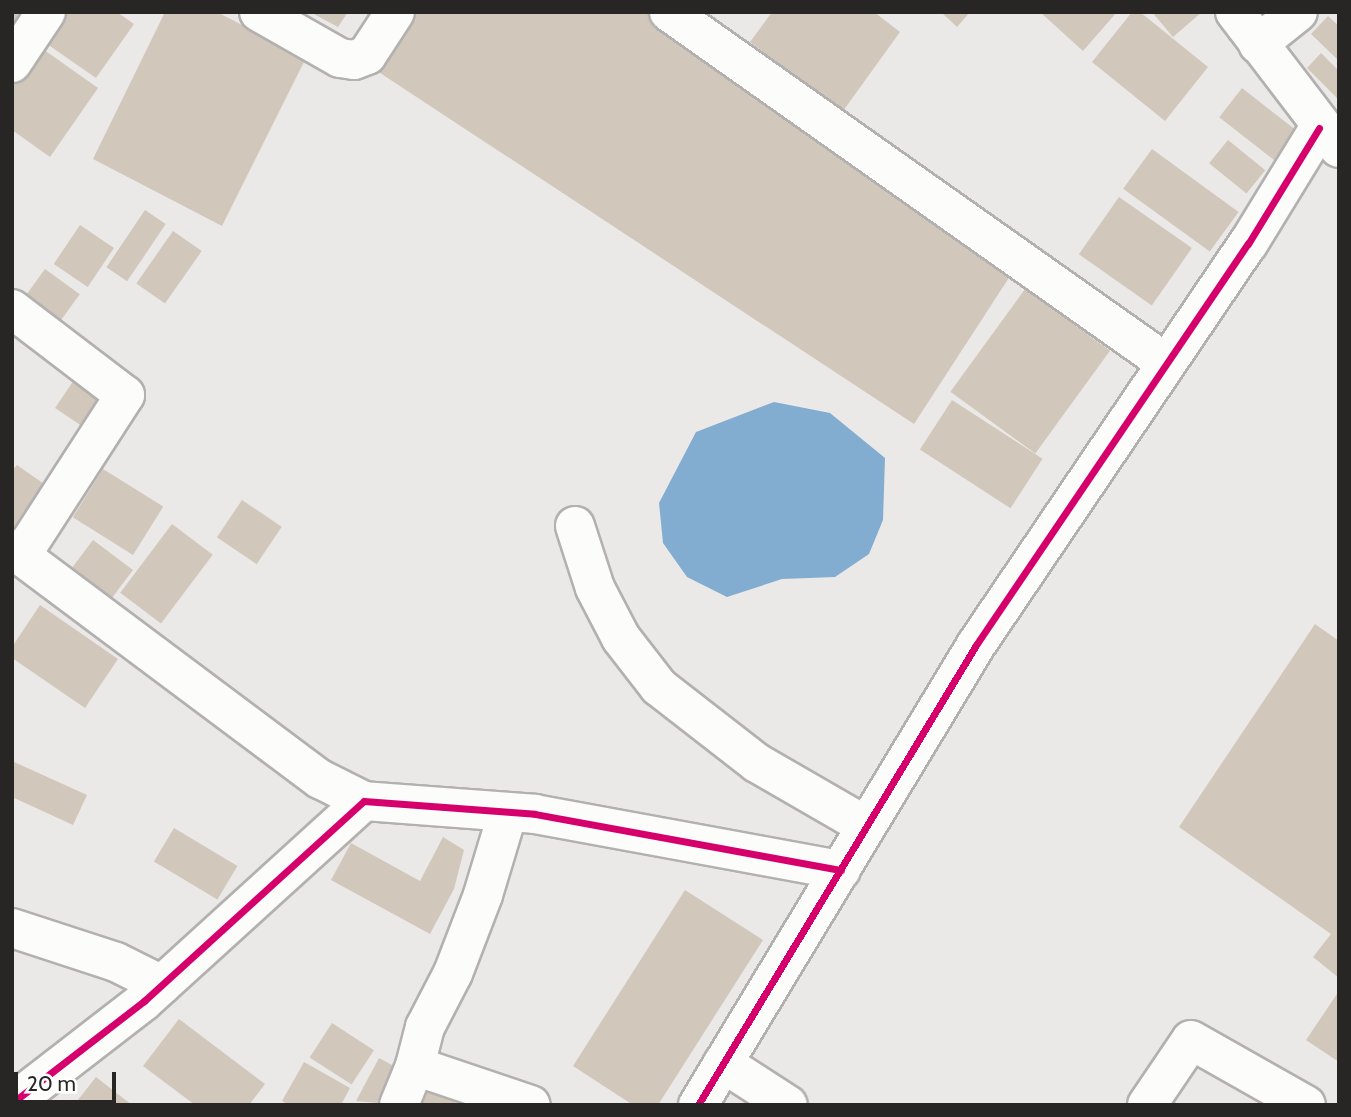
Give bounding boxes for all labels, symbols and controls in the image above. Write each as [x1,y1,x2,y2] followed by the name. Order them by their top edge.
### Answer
[18,1058,119,1102] scale bar
[27,1071,76,1096] text: 20 m

